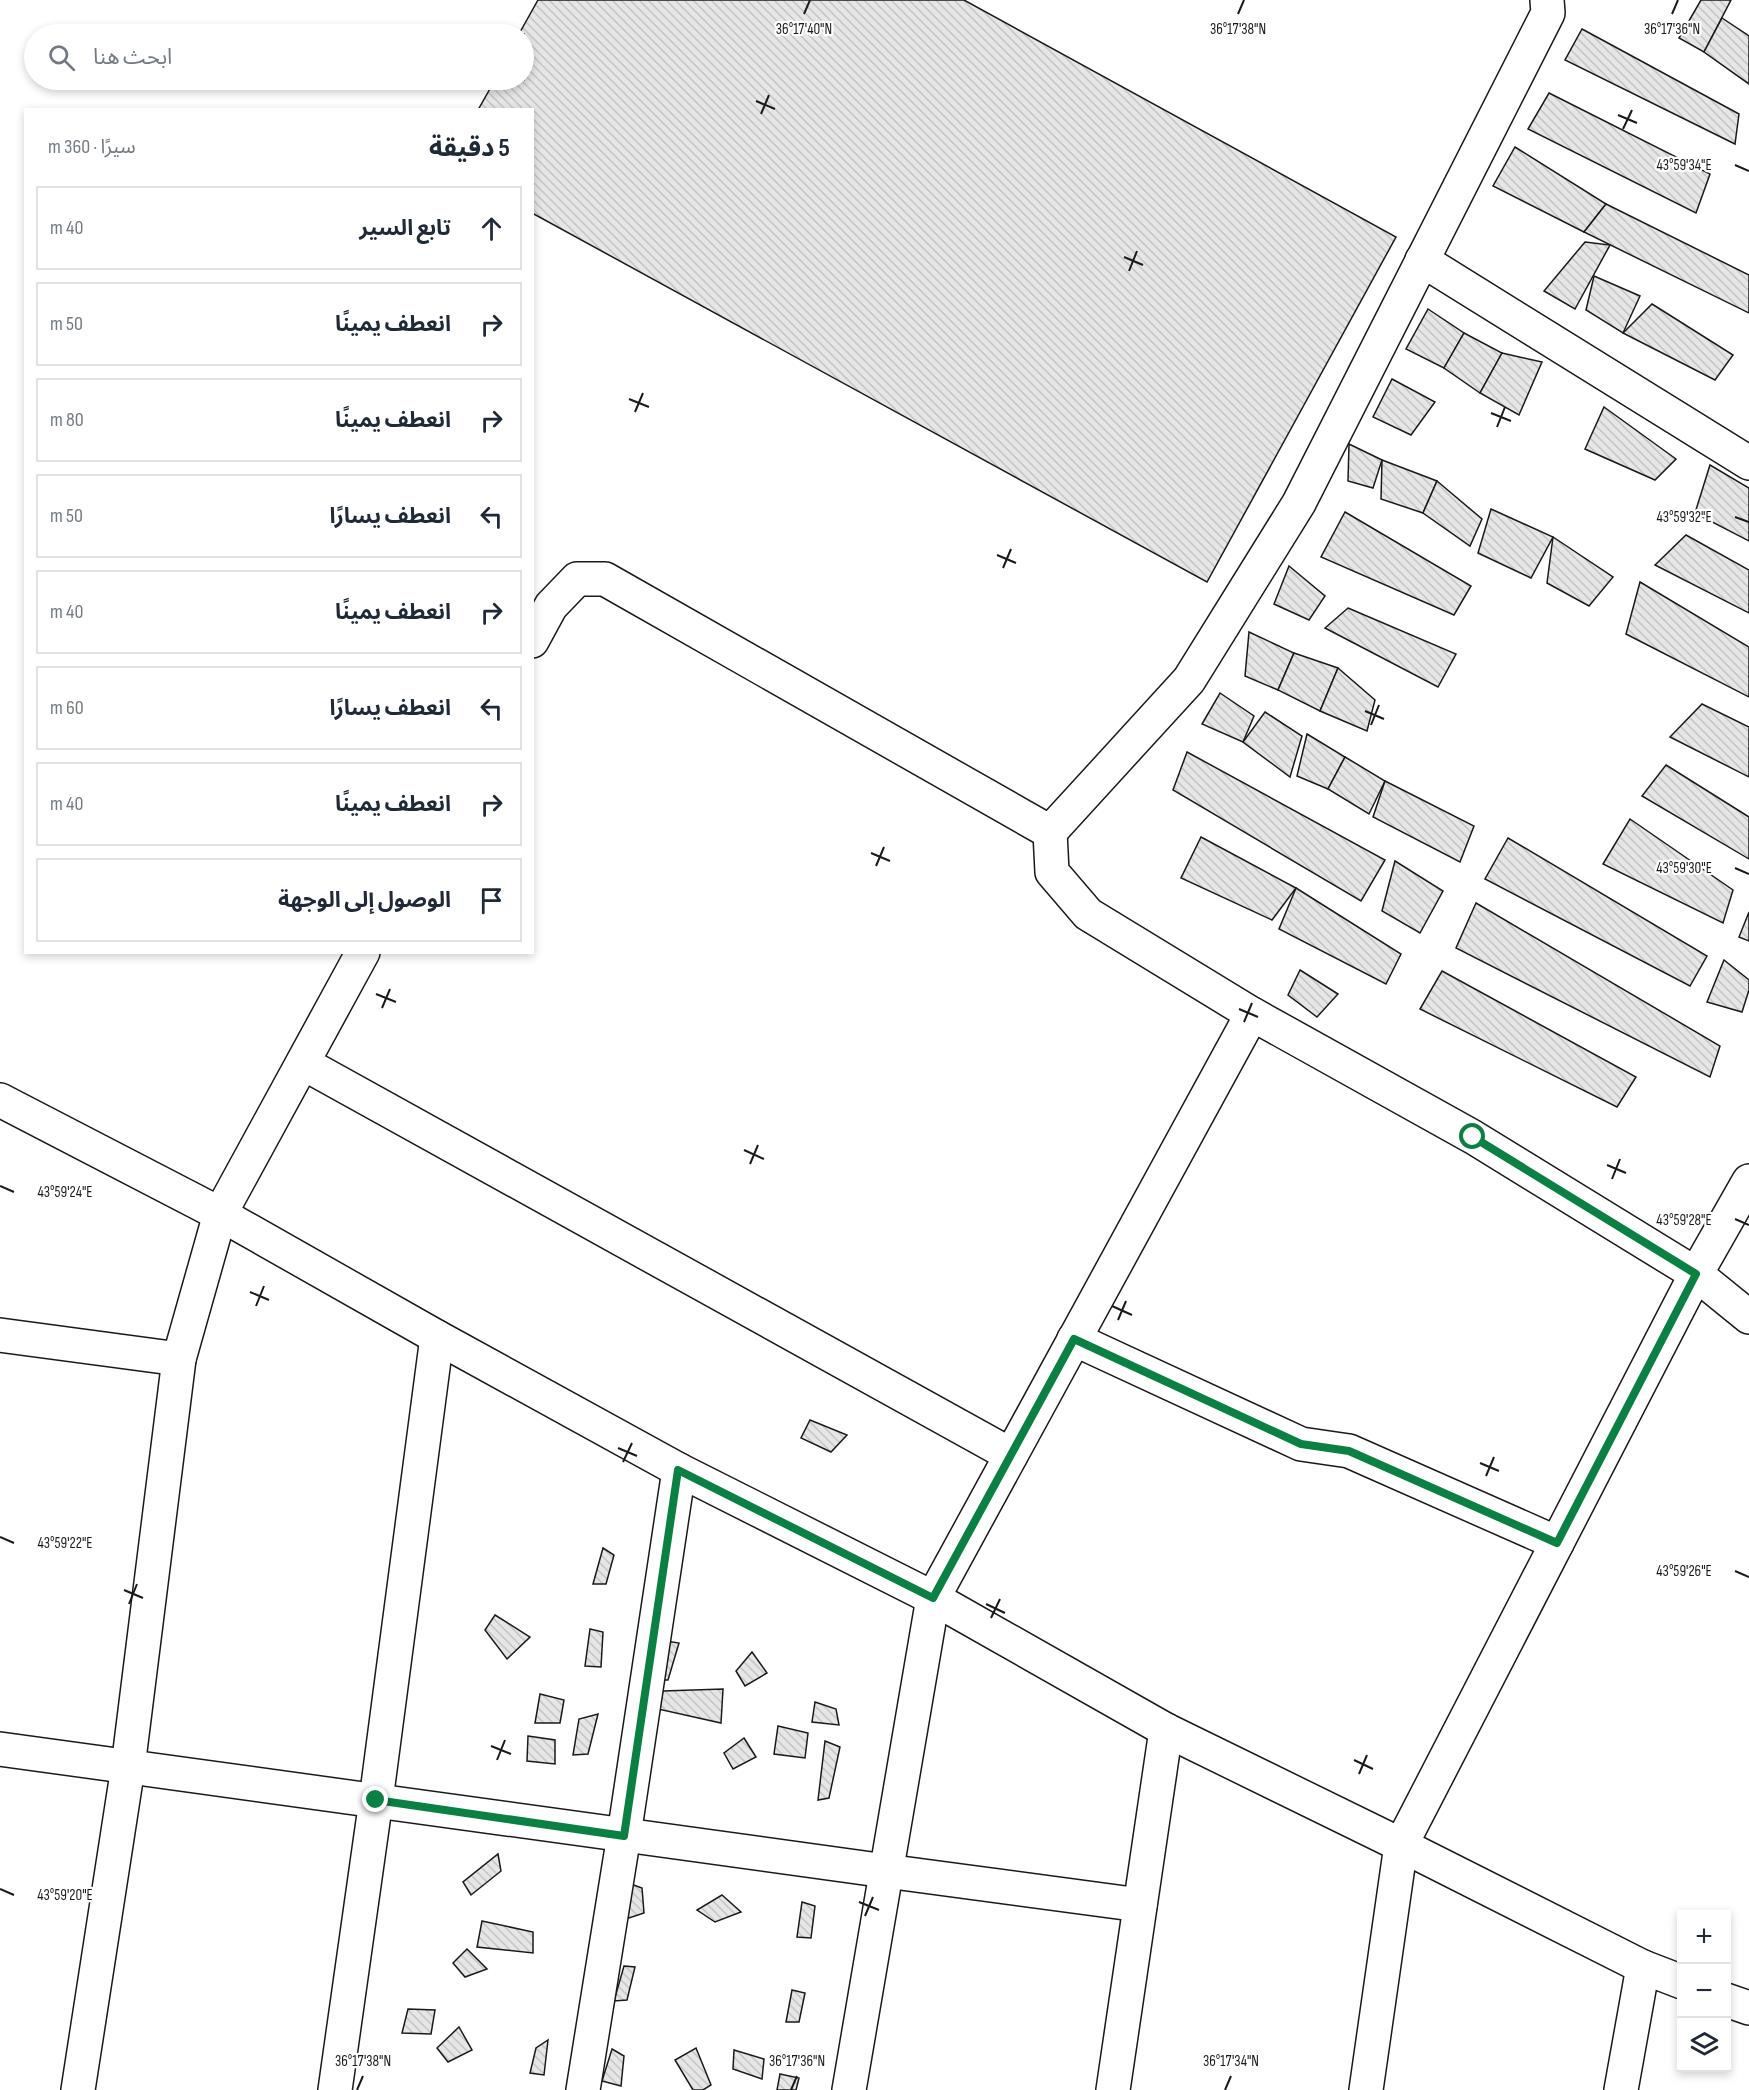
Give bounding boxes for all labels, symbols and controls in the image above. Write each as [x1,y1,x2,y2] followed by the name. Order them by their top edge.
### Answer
[776,20,832,39] text: 36°17'40"N
[1210,20,1266,39] text: 36°17'38"N
[1644,20,1700,39] text: 36°17'36"N
[24,24,534,90] search box
[45,41,78,74] icon: search
[93,44,172,71] text: ابحث هنا
[429,133,510,164] text: 5 دقيقة
[48,135,136,159] text: سيرًا · 360 m
[1656,156,1712,175] text: 43°59'34"E
[475,212,508,245] icon: ahead
[359,215,451,242] text: تابع السير
[50,216,83,240] text: 40 m
[475,308,508,341] icon: right
[335,311,451,338] text: انعطف يمينًا
[50,312,83,336] text: 50 m
[475,404,508,437] icon: right
[335,407,451,434] text: انعطف يمينًا
[50,408,84,432] text: 80 m
[475,500,508,533] icon: left
[329,503,451,530] text: انعطف يسارًا
[50,504,83,528] text: 50 m
[1656,508,1712,527] text: 43°59'32"E
[475,596,508,629] icon: right
[335,599,451,626] text: انعطف يمينًا
[50,600,83,624] text: 40 m
[475,692,508,725] icon: left
[329,695,451,722] text: انعطف يسارًا
[50,696,84,720] text: 60 m
[475,788,508,821] icon: right
[335,791,451,818] text: انعطف يمينًا
[50,792,83,816] text: 40 m
[1656,859,1712,878] text: 43°59'30"E
[475,884,508,917] icon: arrive
[278,887,451,914] text: الوصول إلى الوجهة
[1459,1123,1485,1149] route start
[37,1183,93,1202] text: 43°59'24"E
[1656,1211,1712,1230] text: 43°59'28"E
[37,1534,93,1553] text: 43°59'22"E
[1656,1562,1712,1581] text: 43°59'26"E
[362,1786,388,1812] route end
[37,1886,93,1905] text: 43°59'20"E
[1677,1910,1731,2072] map controls
[1677,1910,1731,1964] button: +
[1677,1964,1731,2018] button: −
[1677,2018,1731,2072] button: layers
[335,2052,391,2071] text: 36°17'38"N
[769,2052,825,2071] text: 36°17'36"N
[1203,2052,1259,2071] text: 36°17'34"N

